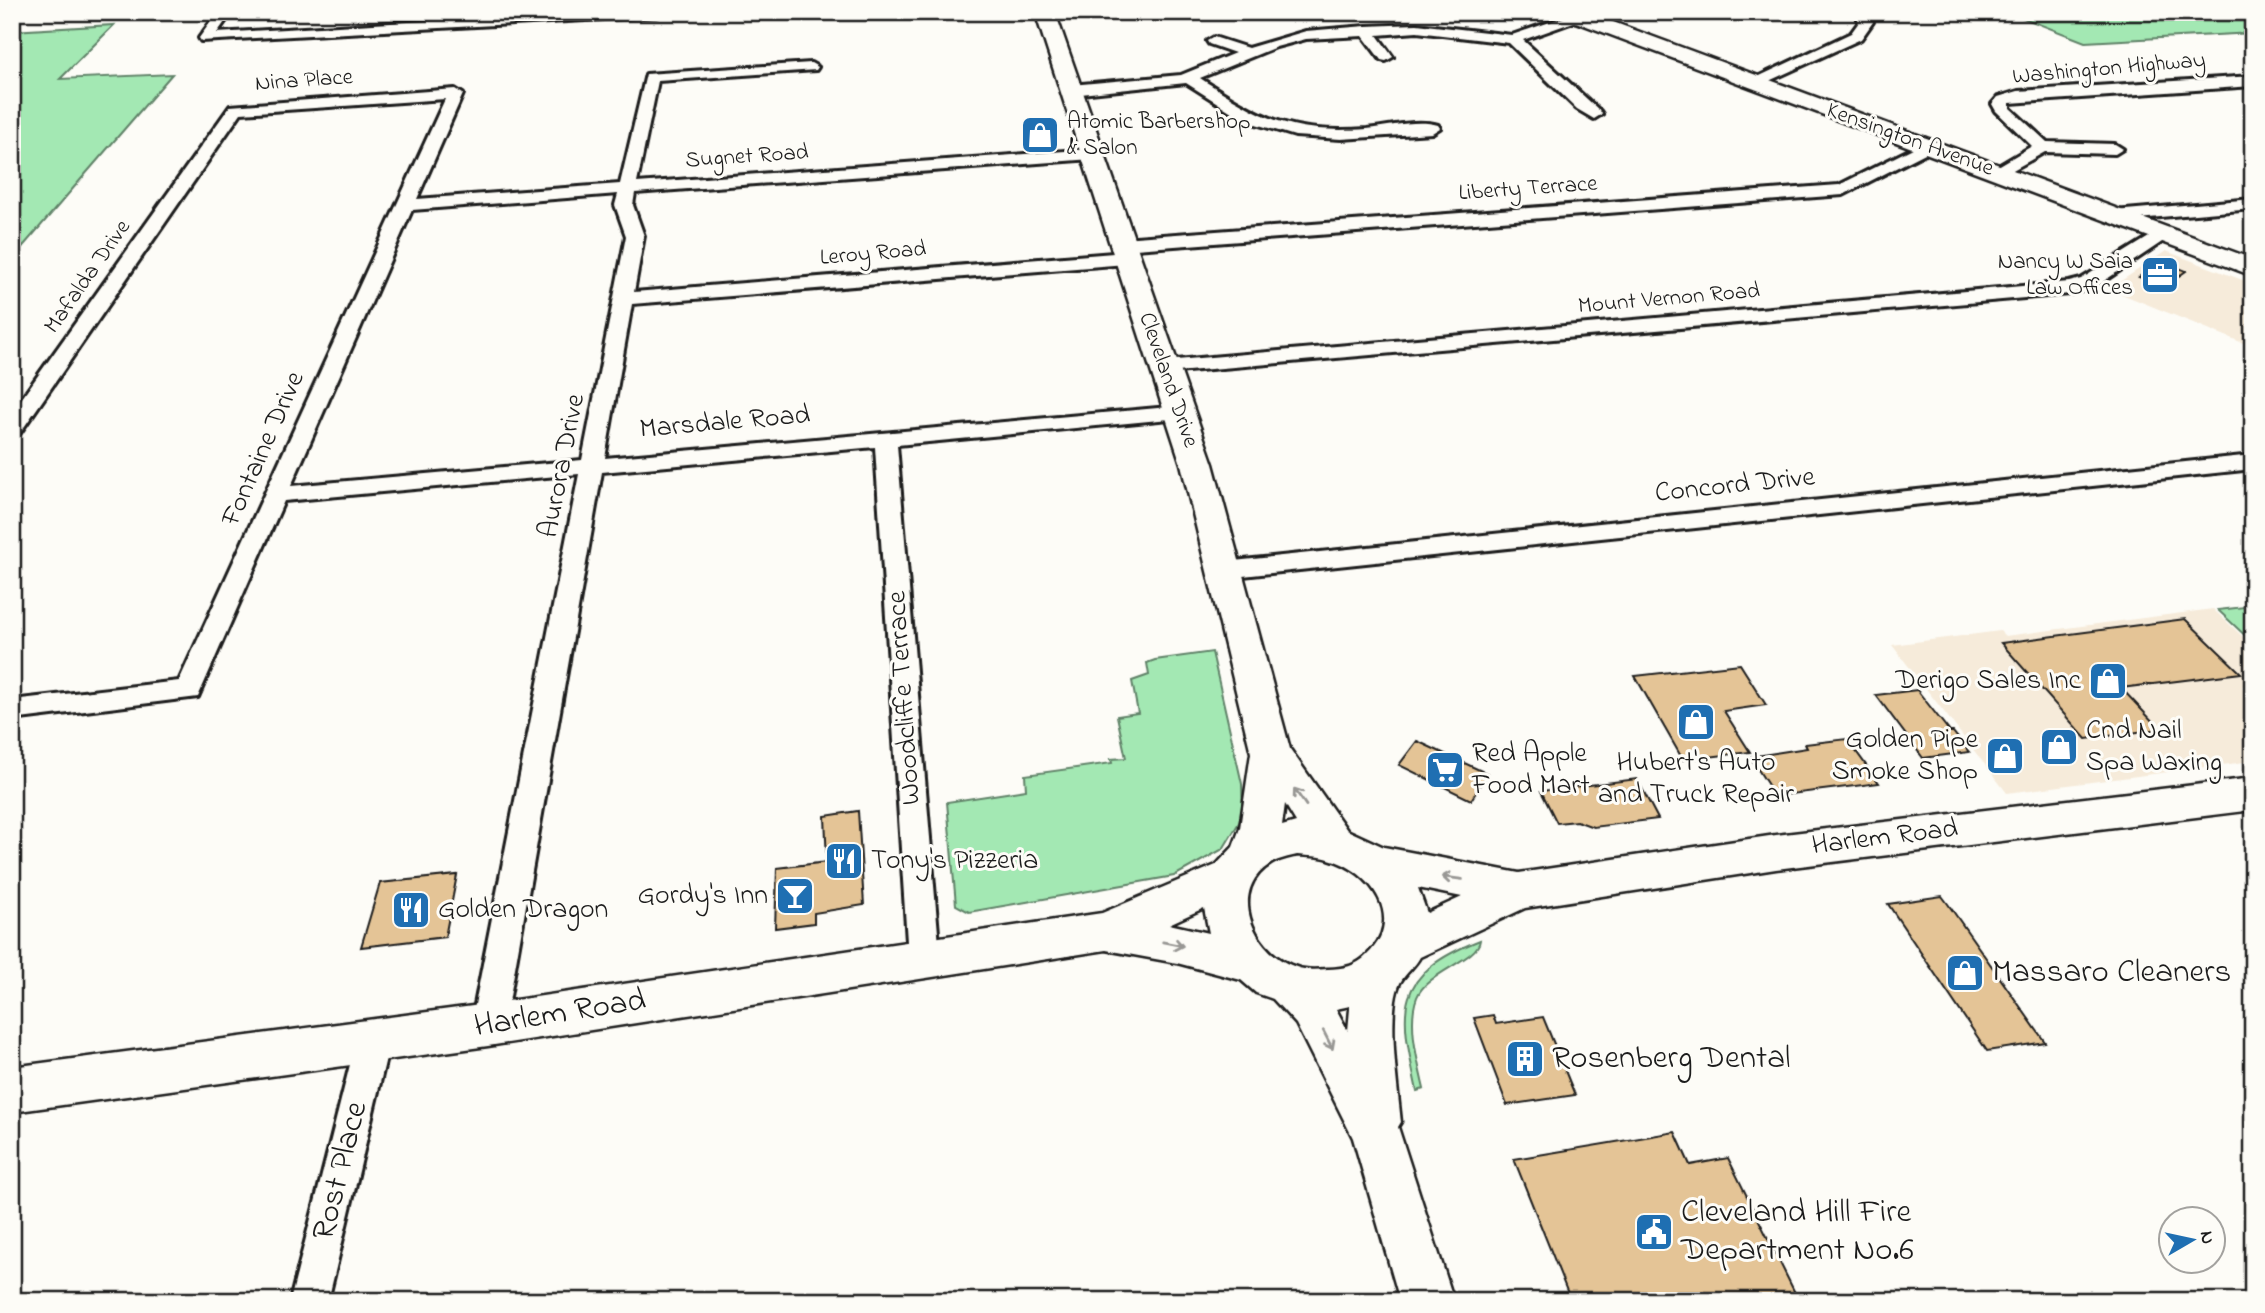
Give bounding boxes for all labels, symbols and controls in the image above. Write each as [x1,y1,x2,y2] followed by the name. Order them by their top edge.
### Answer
[2011,44,2207,96] street label: Washington Highway
[254,61,355,101] street label: Nina Place
[1821,94,1999,187] street label: Kensington Avenue
[1067,106,1251,165] place label: Atomic Barbershop & Salon
[1019,114,1061,156] shop icon: Atomic Barbershop & Salon
[684,136,810,179] street label: Sugnet Road
[1457,168,1599,212] street label: Liberty Terrace
[36,213,140,341] street label: Mafalda Drive
[819,233,928,277] street label: Leroy Road
[1998,246,2133,305] place label: Nancy W Saia Law Offices
[2139,254,2181,296] office icon: Nancy W Saia Law Offices
[1577,275,1761,323] street label: Mount Vernon Road
[1129,308,1207,453] street label: Cleveland Drive
[211,365,317,534] street label: Fontaine Drive
[529,390,597,541] street label: Aurora Drive
[638,395,812,451] street label: Marsdale Road
[1653,457,1817,515] street label: Concord Drive
[877,589,933,806] street label: Woodcliffe Terrace
[2087,660,2129,702] shop icon: Derigo Sales Inc
[1895,661,2082,702] place label: Derigo Sales Inc
[1675,701,1717,743] shop icon: Hubert's Auto and Truck Repair
[2086,711,2222,784] place label: Cnd Nail Spa Waxing
[1832,720,1978,793] place label: Golden Pipe Smoke Shop
[2038,726,2080,768] shop icon: Cnd Nail Spa Waxing
[1471,734,1590,807] place label: Red Apple Food Mart
[1984,735,2026,777] shop icon: Golden Pipe Smoke Shop
[1598,743,1794,816] place label: Hubert's Auto and Truck Repair
[1424,749,1466,791] supermarket icon: Red Apple Food Mart
[1293,788,1307,807] one-way arrow
[1810,809,1961,867] street label: Harlem Road
[823,840,865,882] restaurant icon: Tony's Pizzeria
[871,841,1038,882] place label: Tony's Pizzeria
[1441,871,1464,884] one-way arrow
[774,875,816,917] bar icon: Gordy's Inn
[638,876,768,917] place label: Gordy's Inn
[390,889,432,931] restaurant icon: Golden Dragon
[438,890,608,931] place label: Golden Dragon
[1161,937,1184,951] one-way arrow
[1992,949,2231,997] place label: Massaro Cleaners
[1944,952,1986,994] shop icon: Massaro Cleaners
[471,977,649,1051] street label: Harlem Road
[1322,1029,1336,1050] one-way arrow
[1552,1035,1791,1083] place label: Rosenberg Dental
[1504,1038,1546,1080] building icon: Rosenberg Dental
[301,1096,381,1245] street label: Rost Place
[1680,1189,1914,1275] place label: Cleveland Hill Fire Department No.6
[2156,1204,2226,1274] north arrow
[1633,1211,1675,1253] public building icon: Cleveland Hill Fire Department No.6
[2192,1229,2221,1246] text: N

